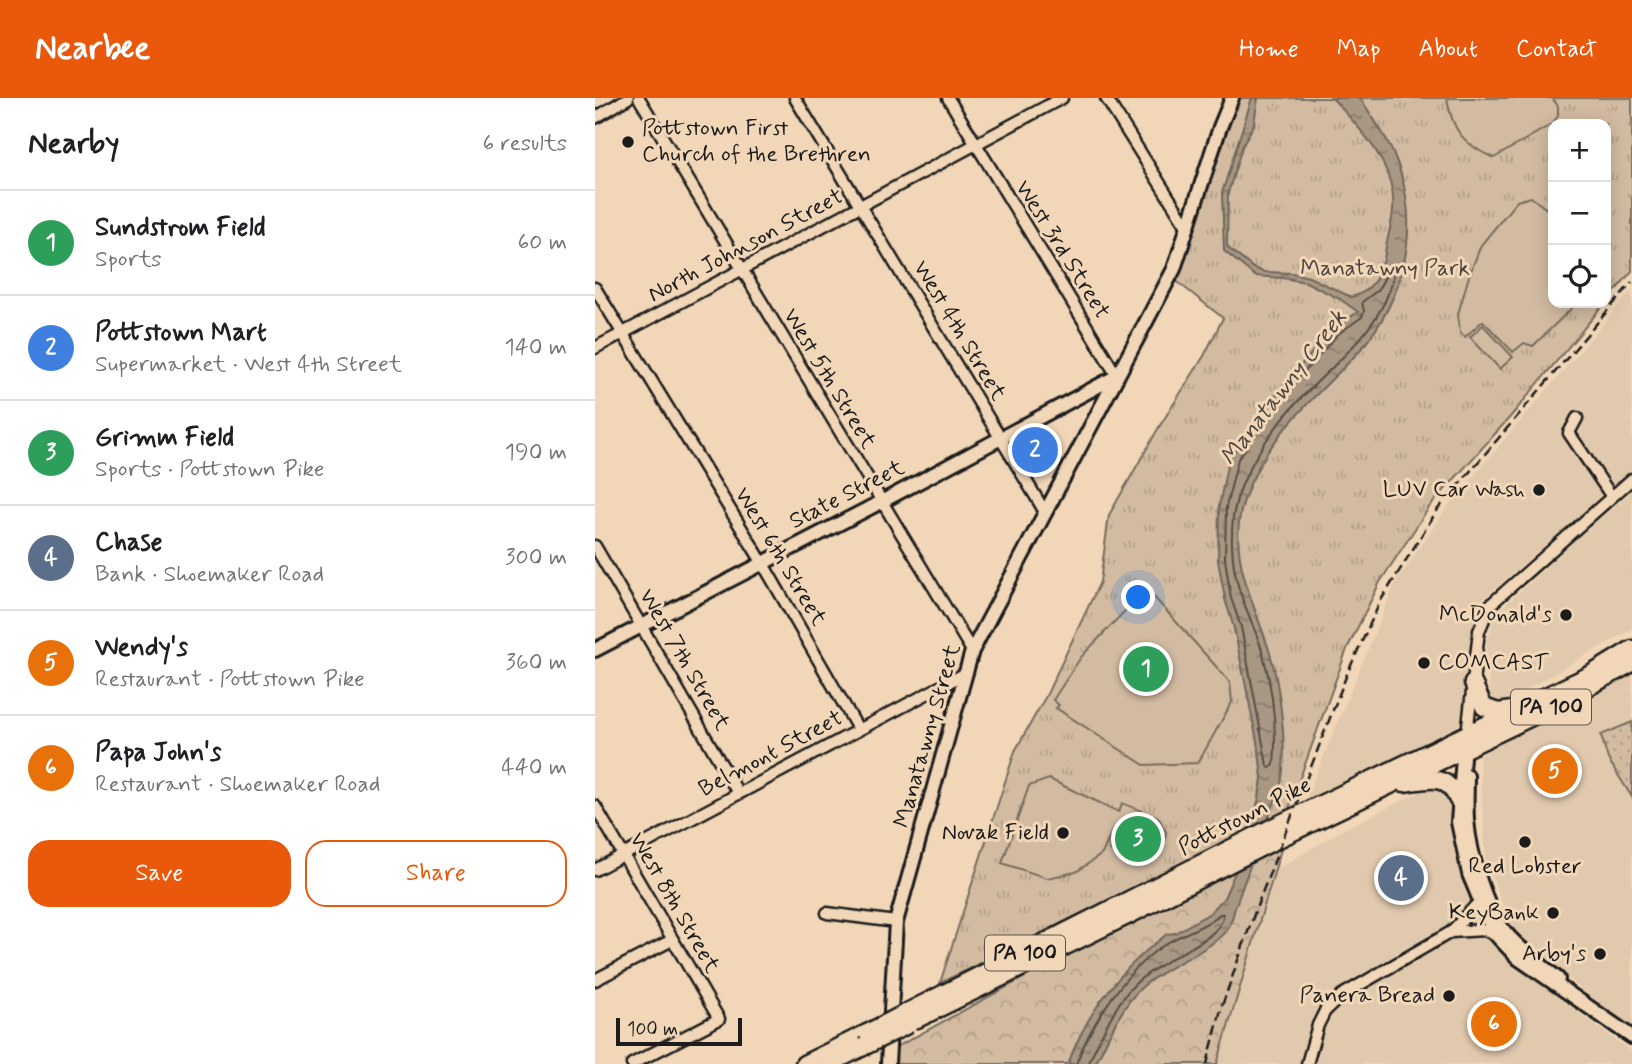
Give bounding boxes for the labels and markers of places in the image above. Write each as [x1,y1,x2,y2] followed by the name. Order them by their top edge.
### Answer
[642,114,871,170] place label: Pottstown First Church of the Brethren
[620,134,636,150] marker: Pottstown First Church of the Brethren
[1012,424,1058,476] pin: 2
[1383,475,1525,505] place label: LUV Car Wash
[1531,482,1547,498] marker: LUV Car Wash
[1439,600,1552,630] place label: McDonald's
[1558,607,1574,623] marker: McDonald's
[1123,643,1169,695] pin: 1
[1438,648,1550,678] place label: COMCAST
[1416,655,1432,671] marker: COMCAST
[1532,745,1578,797] pin: 5
[1115,813,1161,865] pin: 3
[942,818,1049,848] place label: Novak Field
[1055,825,1071,841] marker: Novak Field
[1517,834,1533,850] marker: Red Lobster
[1378,852,1424,904] pin: 4
[1468,852,1582,882] place label: Red Lobster
[1449,898,1539,928] place label: KeyBank
[1545,905,1561,921] marker: KeyBank
[1522,939,1586,969] place label: Arby's
[1592,946,1608,962] marker: Arby's
[1300,981,1435,1011] place label: Panera Bread
[1441,988,1457,1004] marker: Panera Bread
[1471,998,1517,1050] pin: 6

